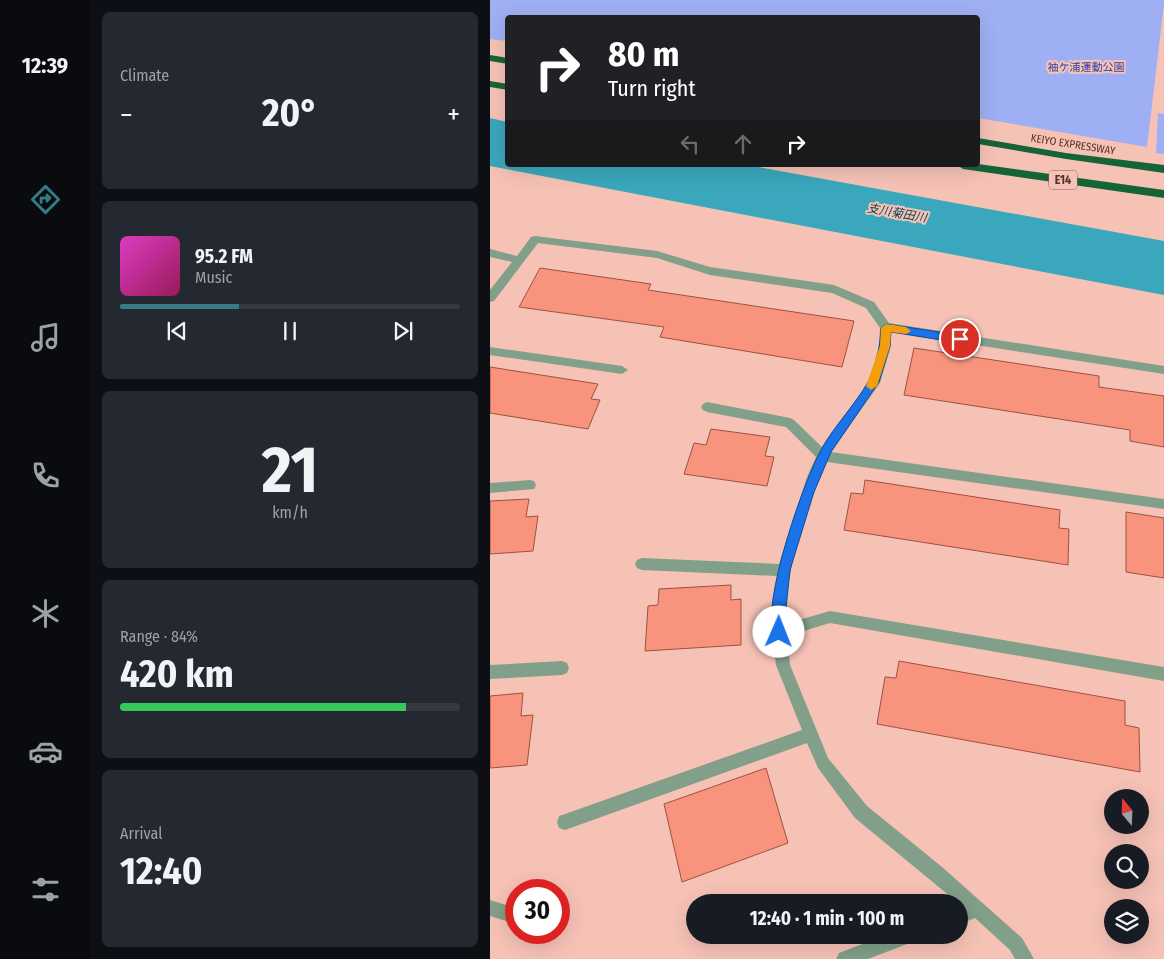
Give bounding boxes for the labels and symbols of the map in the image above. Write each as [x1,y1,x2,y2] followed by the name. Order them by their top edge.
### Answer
[1048,61,1125,74] park label: 袖ケ浦運動公園
[1030,131,1117,158] street label: KEIYO EXPRESSWAY
[1049,170,1077,190] road number: E14
[866,201,930,225] water label: 支川菊田川
[939,318,981,360] pin
[752,605,804,657] position arrow
[1104,789,1149,834] north arrow
[505,879,570,944] speed limit sign: 30

